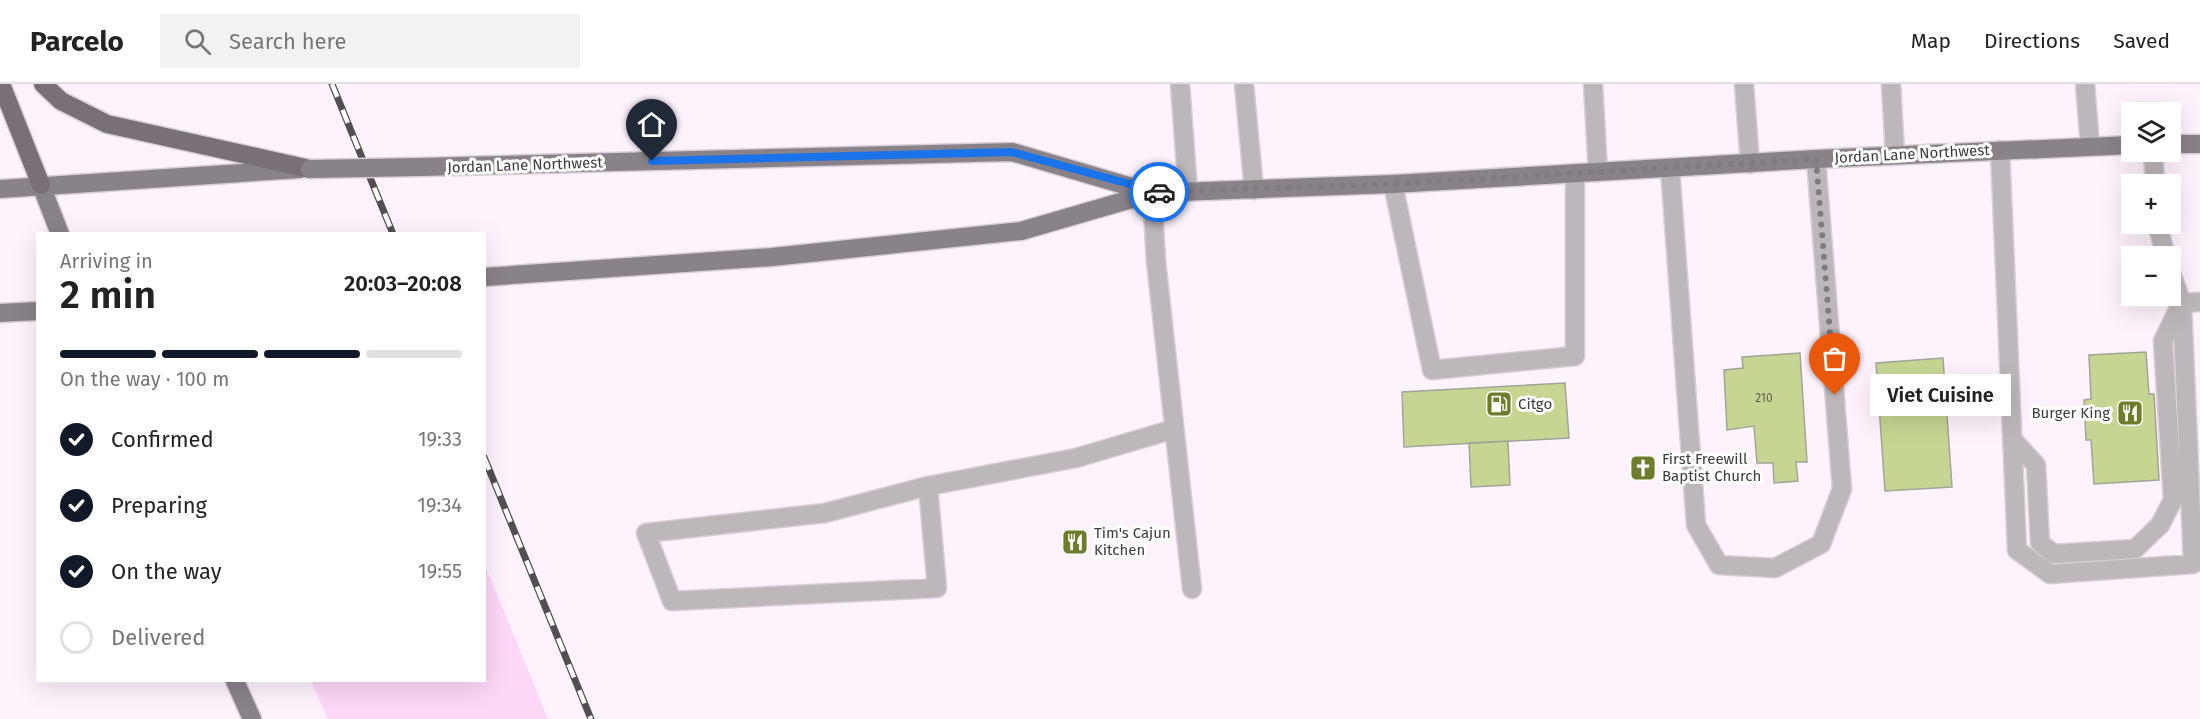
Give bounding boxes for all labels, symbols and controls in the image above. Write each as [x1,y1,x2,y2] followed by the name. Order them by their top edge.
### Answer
[160,14,580,68] search box
[30,25,124,58] text: Parcelo
[181,25,214,58] icon: search
[229,28,346,55] text: Search here
[1911,28,1951,54] text: Map
[1984,28,2080,54] text: Directions
[2113,28,2170,54] text: Saved
[626,99,677,161] pin
[2121,102,2181,306] map controls
[2121,102,2181,162] button: layers
[635,108,668,141] icon: home
[1834,141,1991,167] street label: Jordan Lane Northwest
[447,153,604,177] street label: Jordan Lane Northwest
[1129,162,1189,222] courier
[2121,174,2181,234] button: +
[1143,176,1176,209] icon: car
[2121,246,2181,306] button: −
[60,249,153,273] text: Arriving in
[344,270,462,297] text: 20:03–20:08
[60,272,156,318] text: 2 min
[1809,333,1860,395] pin
[1818,342,1851,375] icon: bag
[60,367,229,391] text: On the way · 100 m
[1871,374,2012,416] callout: Viet Cuisine
[1887,383,1994,407] text: Viet Cuisine
[1484,389,1514,419] fuel station icon: Citgo
[1755,391,1773,405] house number: 210
[1518,395,1552,413] place label: Citgo
[2115,398,2145,428] restaurant icon: Burger King
[2031,404,2110,422] place label: Burger King
[60,423,93,456] icon: check
[111,426,214,453] text: Confirmed
[418,427,462,451] text: 19:33
[1662,450,1761,485] place label: First Freewill Baptist Church
[1628,453,1658,483] church icon: First Freewill Baptist Church
[60,489,93,522] icon: check
[111,492,207,519] text: Preparing
[417,493,462,517] text: 19:34
[1094,524,1171,559] place label: Tim's Cajun Kitchen
[1060,527,1090,557] restaurant icon: Tim's Cajun Kitchen
[60,555,93,588] icon: check
[111,558,222,585] text: On the way
[418,559,462,583] text: 19:55
[111,624,206,651] text: Delivered

